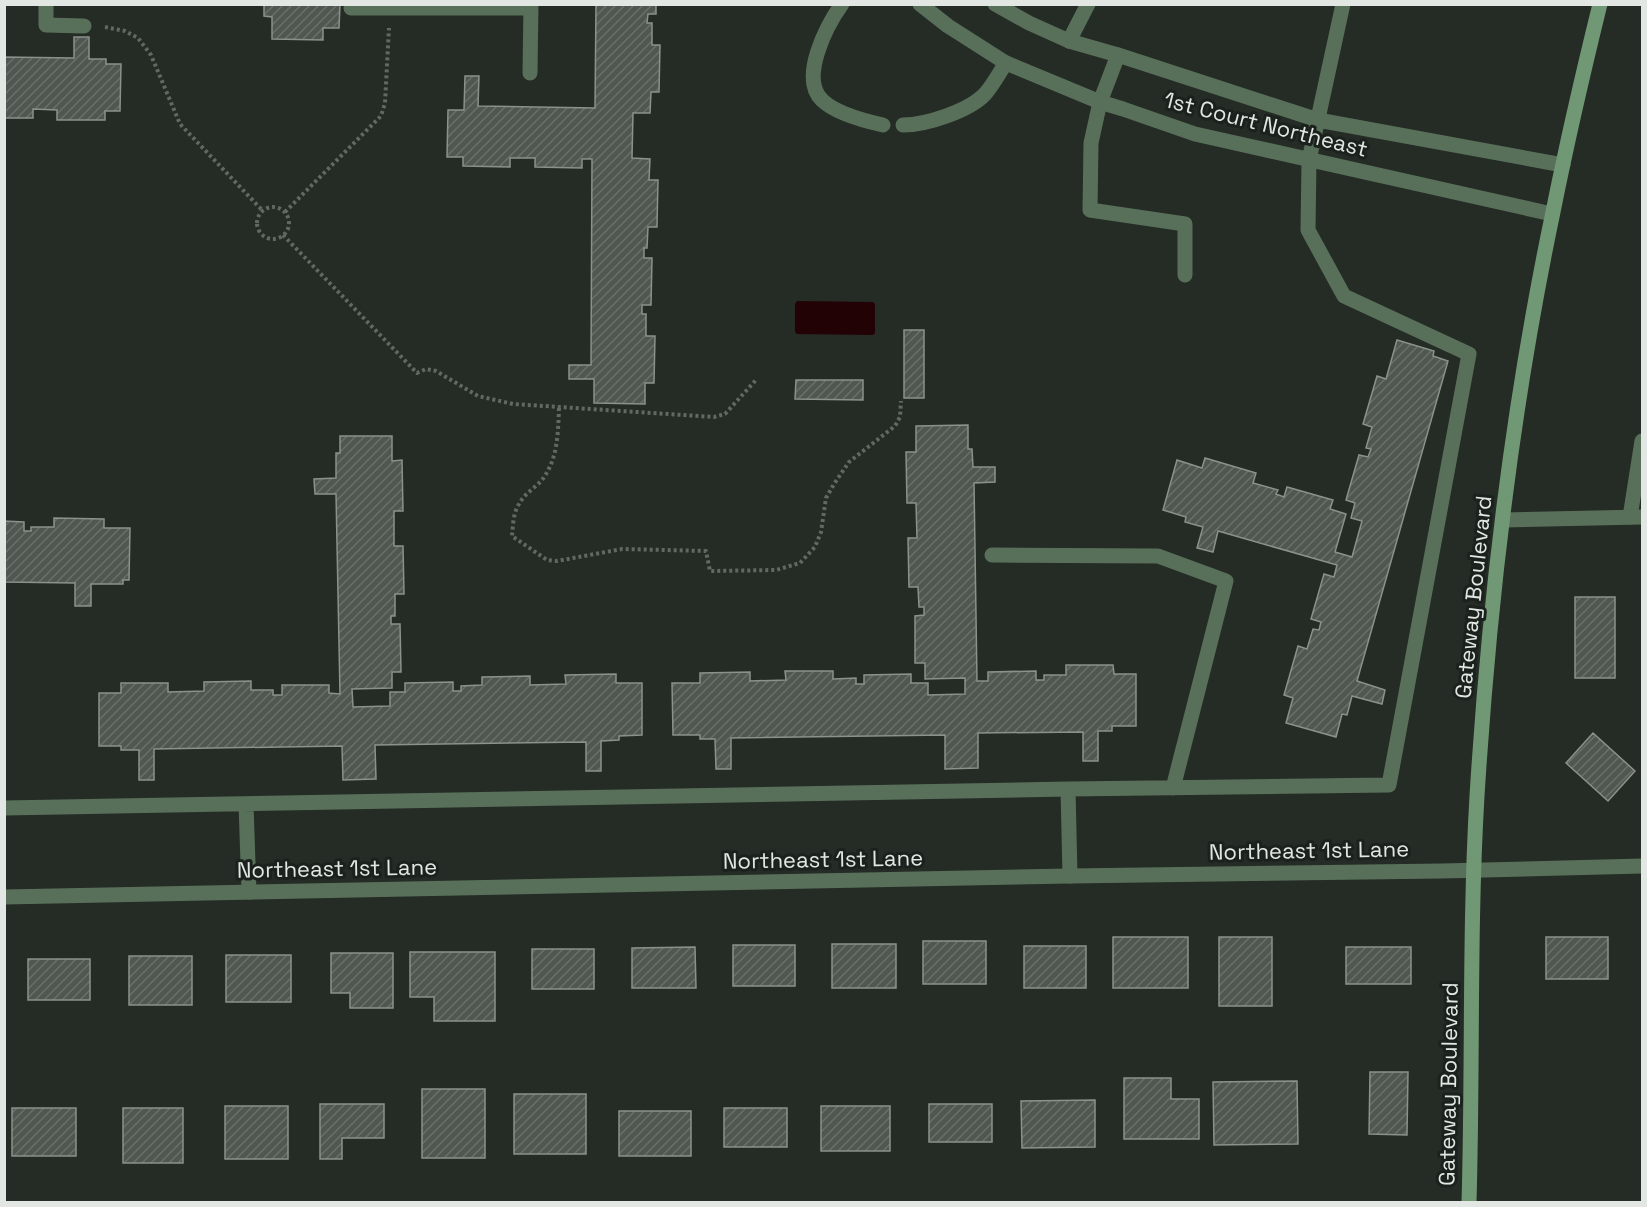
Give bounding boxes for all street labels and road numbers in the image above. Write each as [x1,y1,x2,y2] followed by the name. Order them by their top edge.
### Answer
[1161,85,1371,163] street label: 1st Court Northeast
[1448,494,1498,700] street label: Gateway Boulevard
[1209,834,1409,866] street label: Northeast 1st Lane
[723,843,923,875] street label: Northeast 1st Lane
[237,852,437,884] street label: Northeast 1st Lane
[1432,982,1464,1186] street label: Gateway Boulevard

